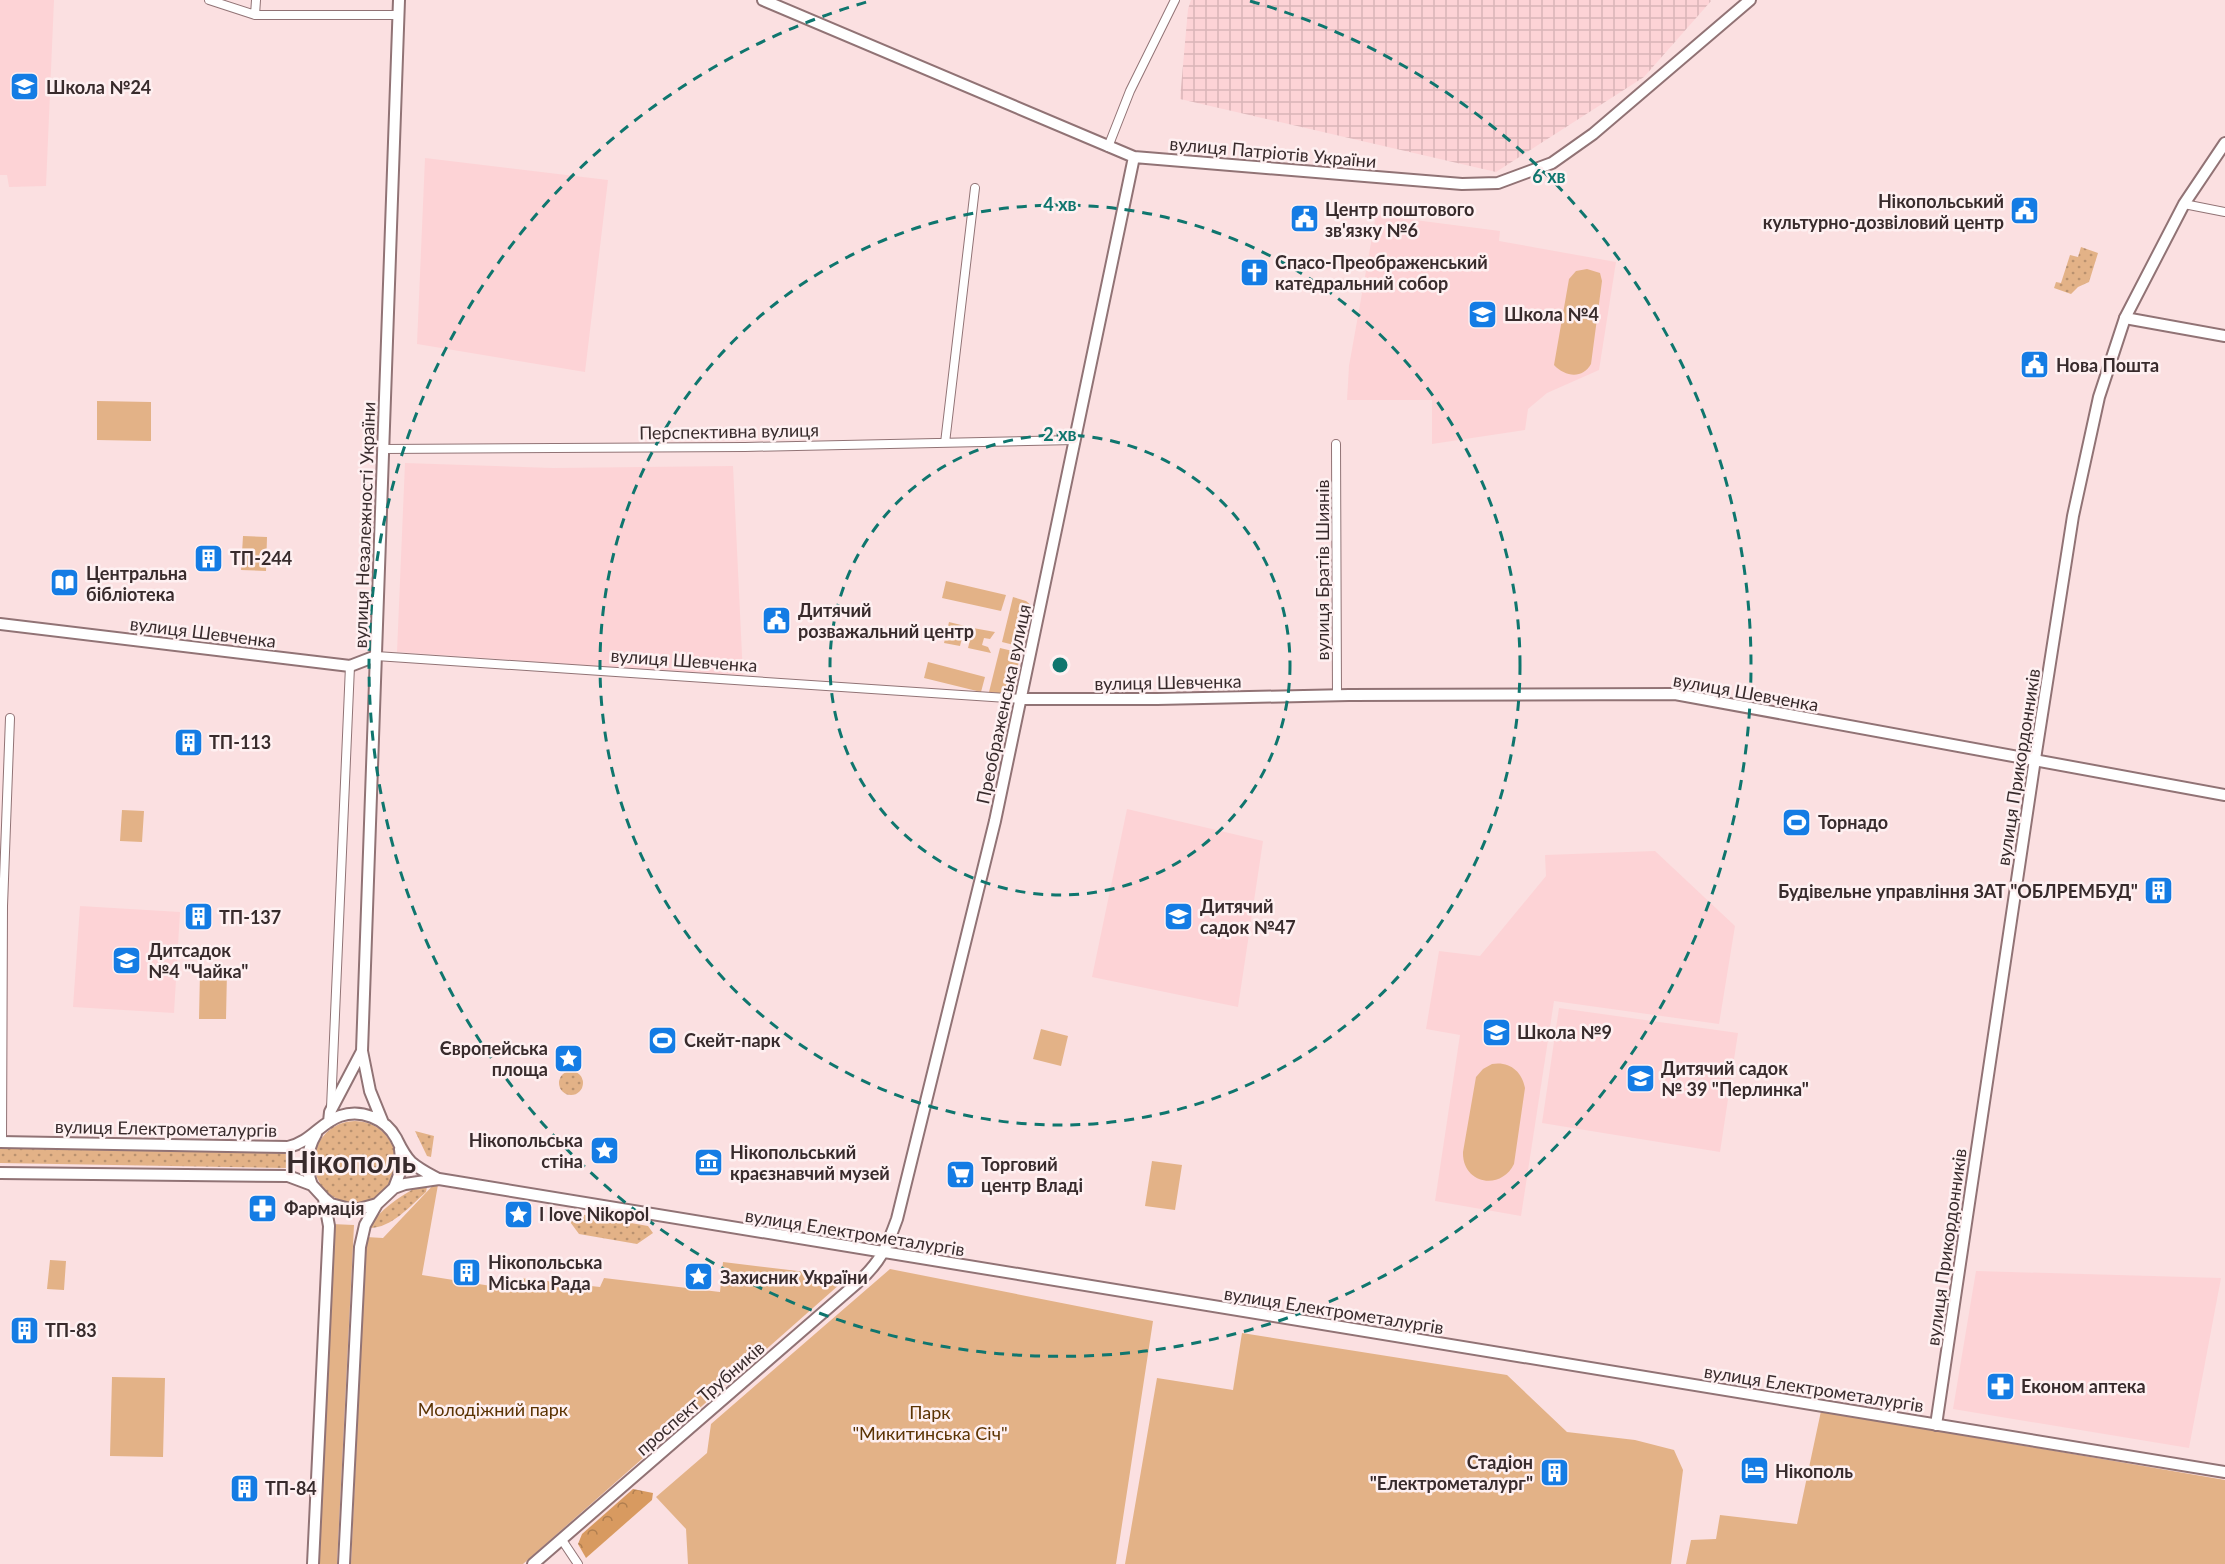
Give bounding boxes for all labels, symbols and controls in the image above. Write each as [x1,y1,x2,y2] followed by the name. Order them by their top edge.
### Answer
[9,71,41,103] school or university icon: Школа №24
[46,76,151,98] place label: Школа №24
[1169,132,1377,172] street label: вулиця Патріотів України
[1532,165,1566,187] text: 6 хв
[1763,190,2004,233] place label: Нікопольський культурно-дозвіловий центр
[1043,193,1077,215] text: 4 хв
[2009,195,2041,227] public building icon: Нікопольський культурно-дозвіловий центр
[1325,198,1474,241] place label: Центр поштового зв'язку №6
[1288,203,1320,235] public building icon: Центр поштового зв'язку №6
[1275,251,1488,294] place label: Спасо-Преображенський катедральний собор
[1238,256,1270,288] church icon: Спасо-Преображенський катедральний собор
[1467,298,1499,330] school or university icon: Школа №4
[1504,303,1599,325] place label: Школа №4
[2019,349,2051,381] public building icon: Нова Пошта
[2056,354,2159,376] place label: Нова Пошта
[349,401,379,649] street label: вулиця Незалежності України
[639,418,819,444] street label: Перспективна вулиця
[1043,423,1077,445] text: 2 хв
[1311,479,1333,661] street label: вулиця Братів Шиянів
[193,542,225,574] building icon: ТП-244
[230,547,292,569] place label: ТП-244
[86,562,187,605] place label: Центральна бібліотека
[49,567,81,599] library icon: Центральна бібліотека
[798,599,974,642] place label: Дитячий розважальний центр
[971,602,1035,806] street label: Преображенська вулиця
[761,604,793,636] public building icon: Дитячий розважальний центр
[129,612,277,652] street label: вулиця Шевченка
[610,644,758,676] street label: вулиця Шевченка
[1050,655,1070,675] centre of rings
[1992,667,2044,867] street label: вулиця Прикордонників
[1672,668,1820,716] street label: вулиця Шевченка
[1094,670,1242,694] street label: вулиця Шевченка
[172,726,204,758] building icon: ТП-113
[209,731,271,753] place label: ТП-113
[1781,806,1813,838] sports icon: Торнадо
[1818,811,1888,833] place label: Торнадо
[2143,875,2175,907] building icon: Будівельне управління ЗАТ "ОБЛРЕМБУД"
[1778,880,2138,902] place label: Будівельне управління ЗАТ "ОБЛРЕМБУД"
[1200,895,1296,938] place label: Дитячий садок №47
[1163,900,1195,932] school or university icon: Дитячий садок №47
[182,901,214,933] building icon: ТП-137
[219,906,281,928] place label: ТП-137
[148,939,248,982] place label: Дитсадок №4 "Чайка"
[111,944,143,976] school or university icon: Дитсадок №4 "Чайка"
[1480,1016,1512,1048] school or university icon: Школа №9
[1517,1021,1612,1043] place label: Школа №9
[647,1024,679,1056] sports icon: Скейт-парк
[684,1029,781,1051] place label: Скейт-парк
[440,1037,548,1080] place label: Європейська площа
[553,1042,585,1074] place icon: Європейська площа
[1661,1057,1809,1100] place label: Дитячий садок № 39 "Перлинка"
[1624,1062,1656,1094] school or university icon: Дитячий садок № 39 "Перлинка"
[55,1115,277,1141] street label: вулиця Електрометалургів
[469,1129,583,1172] place label: Нікопольська стіна
[588,1134,620,1166] place icon: Нікопольська стіна
[730,1141,890,1184] place label: Нiкопольський краєзнавчий музей
[286,1143,416,1179] district label: Нікополь
[693,1146,725,1178] museum icon: Нiкопольський краєзнавчий музей
[1921,1147,1971,1347] street label: вулиця Прикордонників
[981,1153,1083,1196] place label: Торговий центр Владі
[944,1158,976,1190] supermarket icon: Торговий центр Владі
[247,1192,279,1224] pharmacy icon: Фармація
[284,1197,364,1219] place label: Фармація
[502,1198,534,1230] place icon: I love Nikopol
[539,1203,649,1225] place label: I love Nikopol
[744,1204,966,1260] street label: вулиця Електрометалургів
[488,1251,602,1294] place label: Нiкопольська Міська Рада
[451,1256,483,1288] building icon: Нiкопольська Міська Рада
[683,1261,715,1293] place icon: Захисник України
[720,1266,868,1288] place label: Захисник України
[1223,1282,1445,1338] street label: вулиця Електрометалургів
[8,1314,40,1346] building icon: ТП-83
[45,1319,97,1341] place label: ТП-83
[631,1336,769,1460] street label: проспект Трубників
[1703,1360,1925,1416] street label: вулиця Електрометалургів
[1984,1370,2016,1402] pharmacy icon: Економ аптека
[2021,1375,2146,1397] place label: Економ аптека
[418,1398,569,1420] park label: Молодіжний парк
[852,1401,1008,1444] park label: Парк "Микитинська Січ"
[1370,1451,1533,1494] place label: Стадіон "Електрометалург"
[1738,1455,1770,1487] hotel icon: Нікополь
[1538,1456,1570,1488] building icon: Стадіон "Електрометалург"
[1775,1460,1853,1482] place label: Нікополь
[228,1472,260,1504] building icon: ТП-84
[265,1477,317,1499] place label: ТП-84

